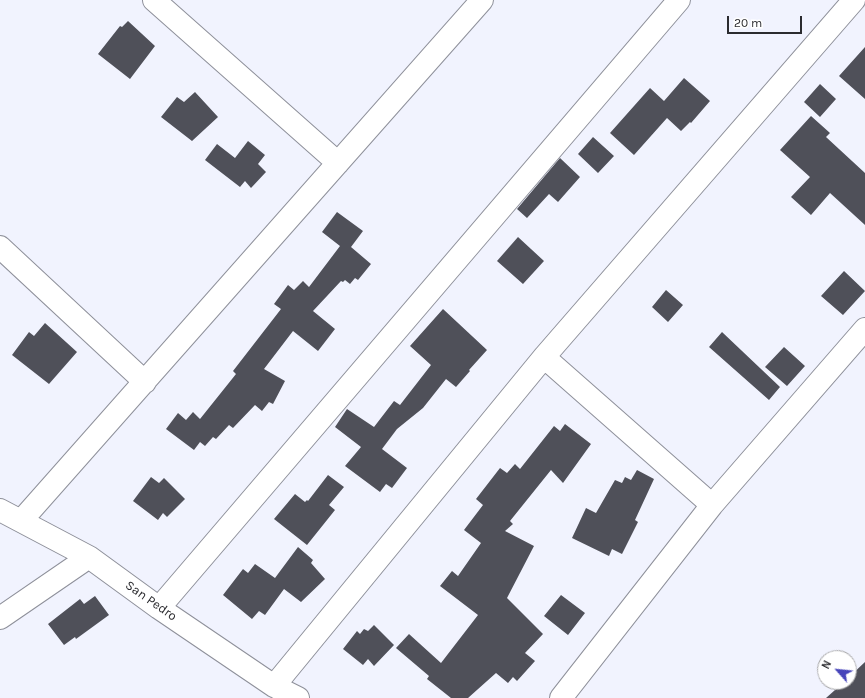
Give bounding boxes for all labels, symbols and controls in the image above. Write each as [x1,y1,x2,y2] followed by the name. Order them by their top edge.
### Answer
[729,8,804,34] scale bar
[734,16,762,30] text: 20 m
[122,578,180,624] street label: San Pedro
[817,650,857,690] north arrow
[819,658,834,671] text: N

